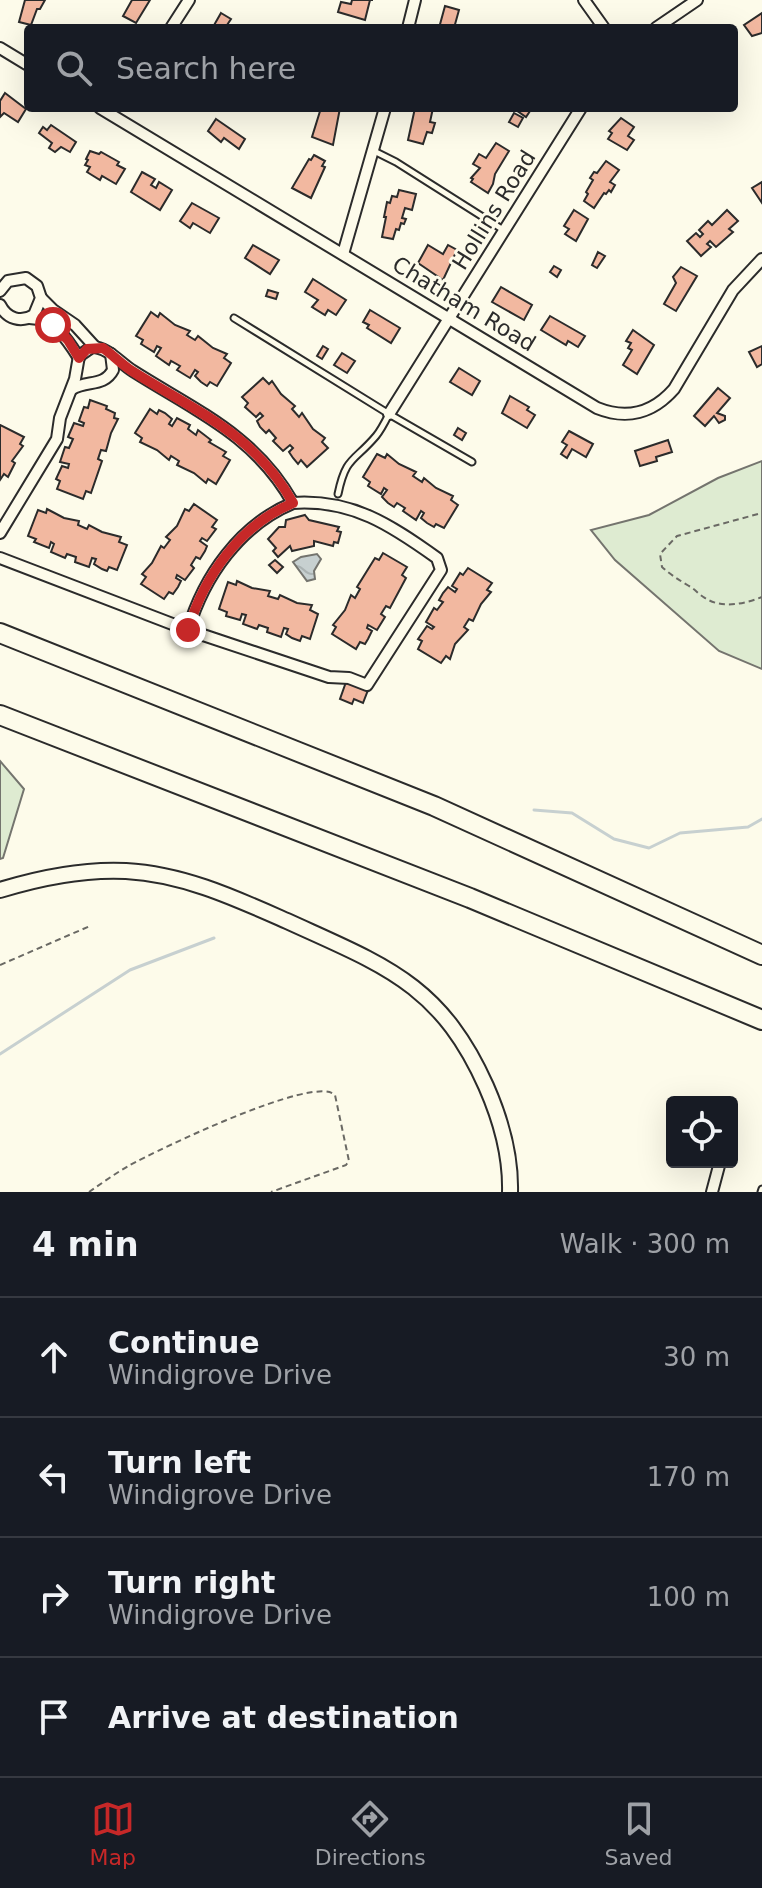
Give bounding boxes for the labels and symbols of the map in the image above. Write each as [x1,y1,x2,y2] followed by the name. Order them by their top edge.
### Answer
[447,146,541,274] street label: Hollins Road
[388,251,540,357] street label: Chatham Road
[35,307,71,343] route start
[170,612,206,648] route end

